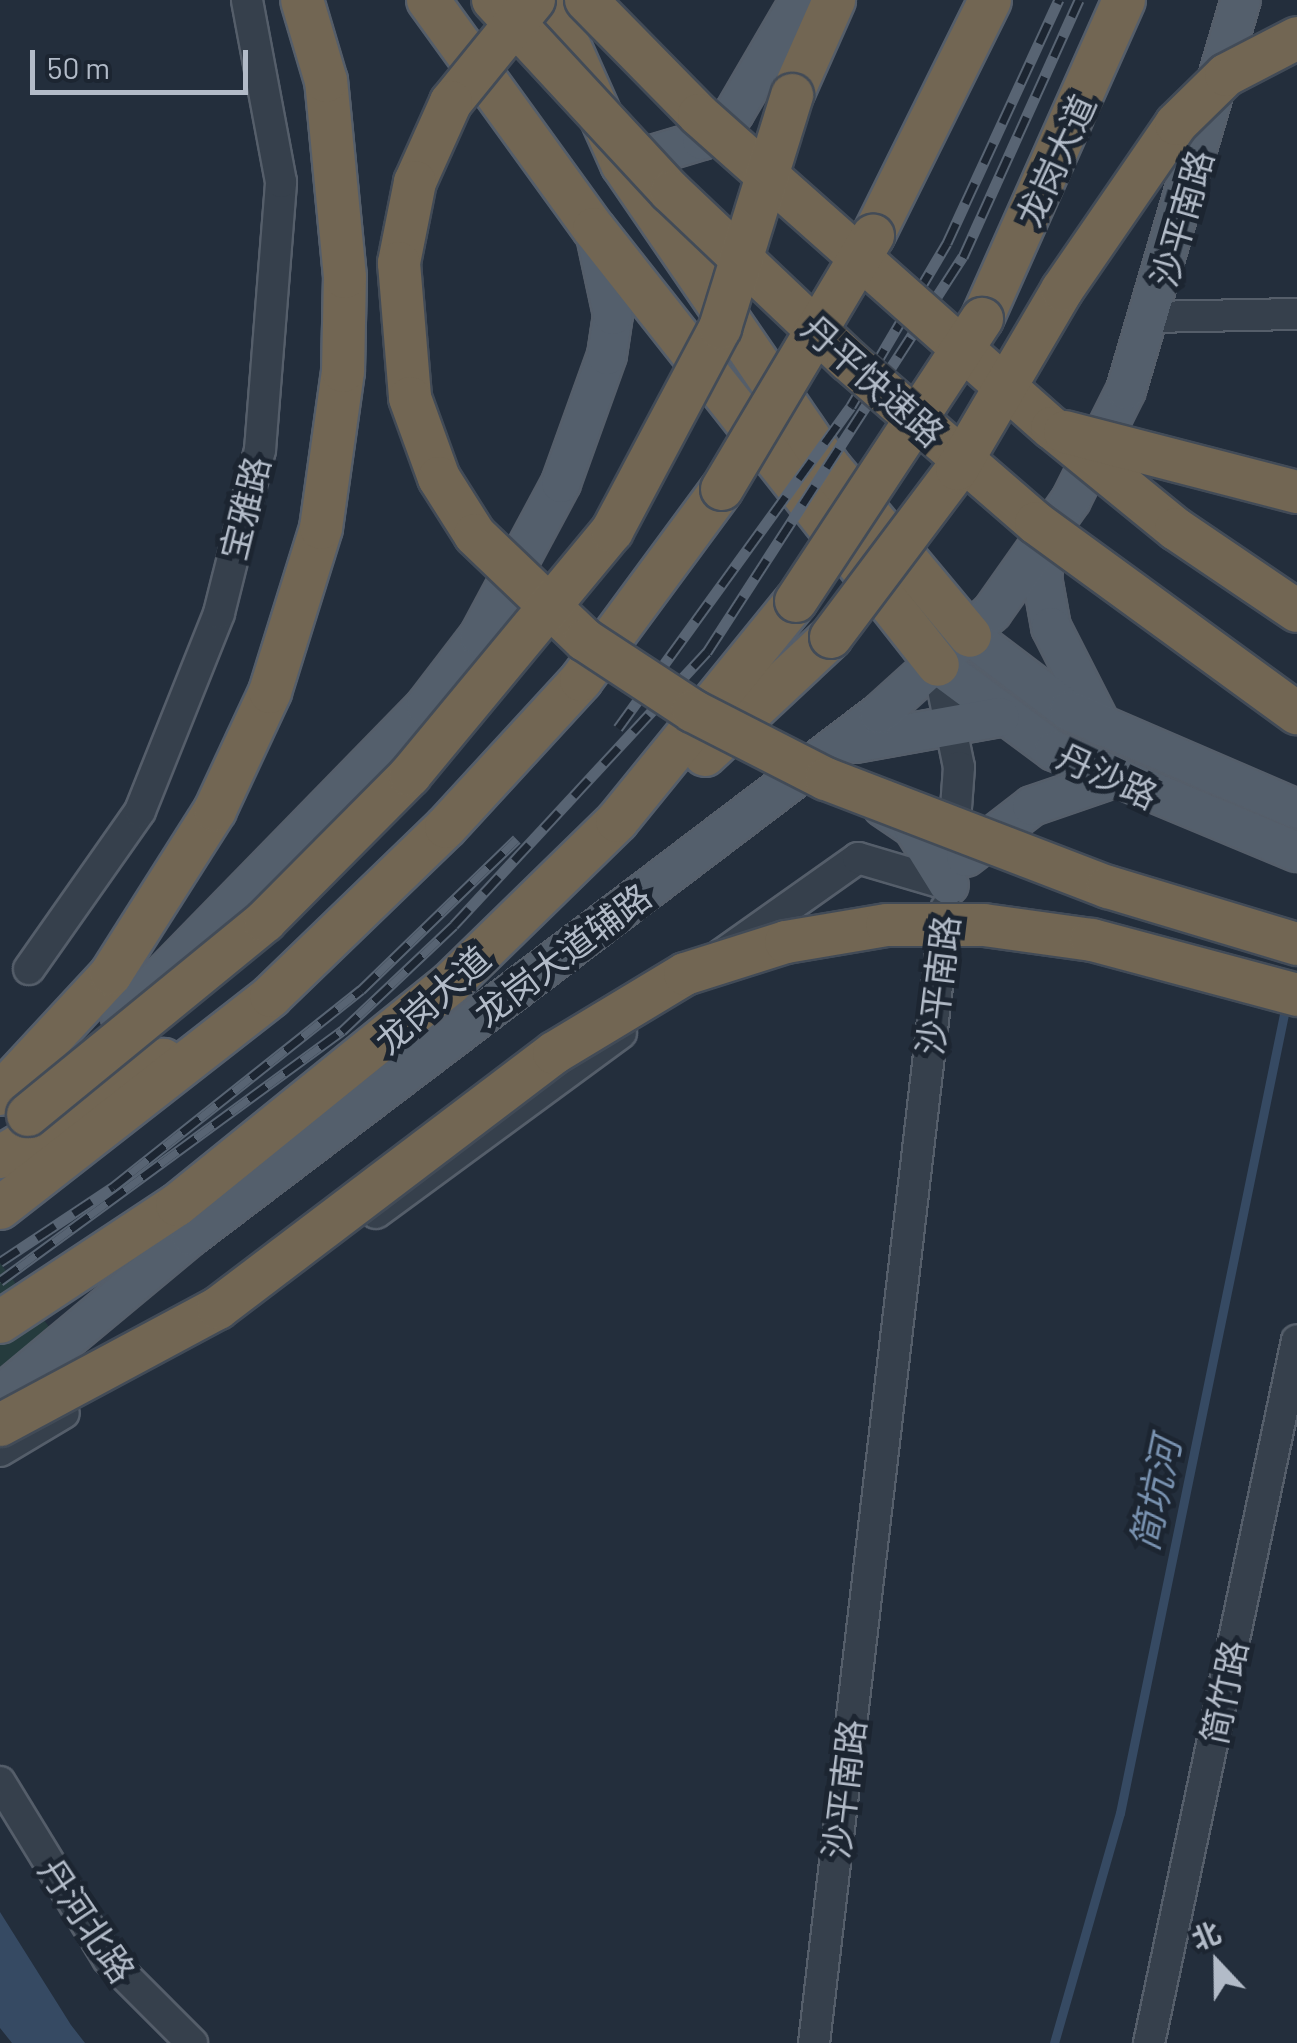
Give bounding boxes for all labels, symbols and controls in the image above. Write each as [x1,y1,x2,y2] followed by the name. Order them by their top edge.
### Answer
[35,30,252,92] scale bar
[47,49,110,85] text: 50 m
[1006,88,1104,232] street label: 龙岗大道
[1142,145,1220,291] street label: 沙平南路
[795,306,953,454] street label: 丹平快速路
[211,452,277,564] street label: 宝雅路
[1052,734,1164,816] street label: 丹沙路
[466,874,658,1034] street label: 龙岗大道辅路
[908,913,966,1057] street label: 沙平南路
[366,937,498,1061] street label: 龙岗大道
[1121,1434,1189,1554] water label: 简坑河
[1192,1636,1254,1748] street label: 简竹路
[814,1717,872,1861] street label: 沙平南路
[31,1850,145,1990] street label: 丹河北路
[1167,1913,1267,2013] north arrow
[1186,1914,1225,1956] text: 北

